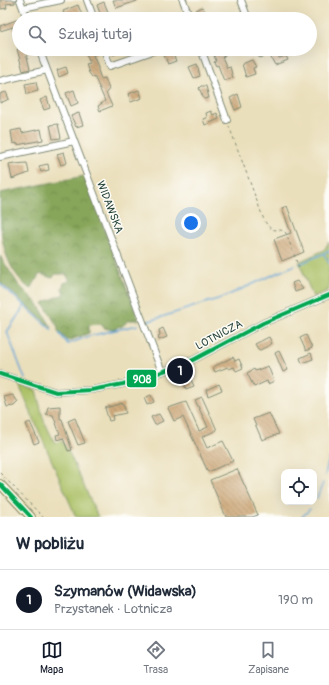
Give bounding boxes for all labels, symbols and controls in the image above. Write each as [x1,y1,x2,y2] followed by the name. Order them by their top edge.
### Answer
[12,12,317,56] search box
[26,23,48,45] icon: search
[58,25,132,44] text: Szukaj tutaj
[94,179,126,235] street label: WIDAWSKA
[181,213,201,233] your location
[193,317,245,353] street label: LOTNICZA
[167,356,193,386] pin: 1
[126,369,157,388] line badge: 908
[133,373,152,386] text: 908
[281,469,317,505] map controls
[281,469,317,505] button: locate
[16,533,84,554] text: W pobliżu
[54,582,197,601] text: Szymanów (Widawska)
[26,592,32,608] text: 1
[278,592,313,608] text: 190 m
[54,601,172,617] text: Przystanek · Lotnicza
[40,639,63,676] tab: Mapa
[143,639,168,676] tab: Trasa
[248,639,289,676] tab: Zapisane

